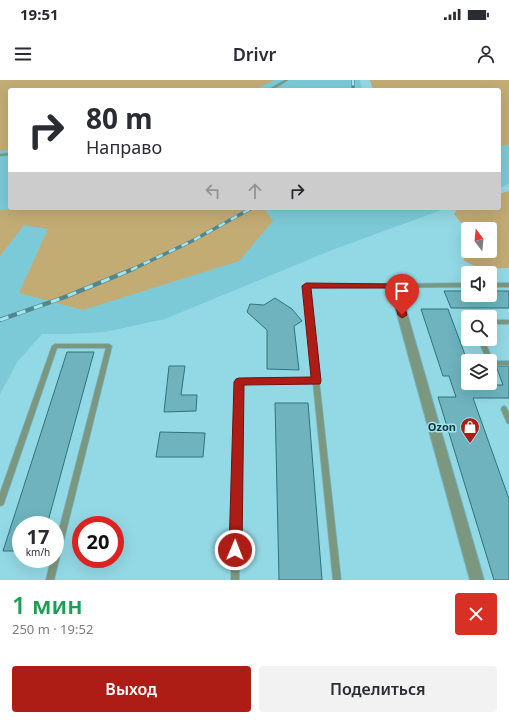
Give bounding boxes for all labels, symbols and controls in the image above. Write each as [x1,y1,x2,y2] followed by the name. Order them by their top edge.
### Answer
[20,4,59,24] text: 19:51
[233,42,276,66] text: Drivr
[12,43,34,65] icon: menu
[475,43,497,65] icon: person
[86,99,153,137] text: 80 m
[20,104,72,156] icon: right
[86,135,162,159] text: Направо
[202,180,224,202] icon: left
[244,180,266,202] icon: ahead
[286,180,308,202] icon: right
[461,222,497,258] north arrow
[461,222,497,390] map controls
[461,266,497,302] button: sound
[385,274,419,315] pin
[391,280,413,302] icon: arrive
[461,310,497,346] button: search
[461,354,497,390] button: layers
[459,416,481,444] shop icon: Ozon
[428,419,456,434] place label: Ozon
[72,516,124,568] speed limit sign: 20
[27,523,49,550] text: 17
[214,529,256,571] position arrow
[26,545,50,559] text: km/h
[12,588,83,621] text: 1 мин
[455,593,497,635] button: close
[12,620,93,638] text: 250 m · 19:52
[12,666,251,712] button: Выход
[259,666,497,712] button: Поделиться

